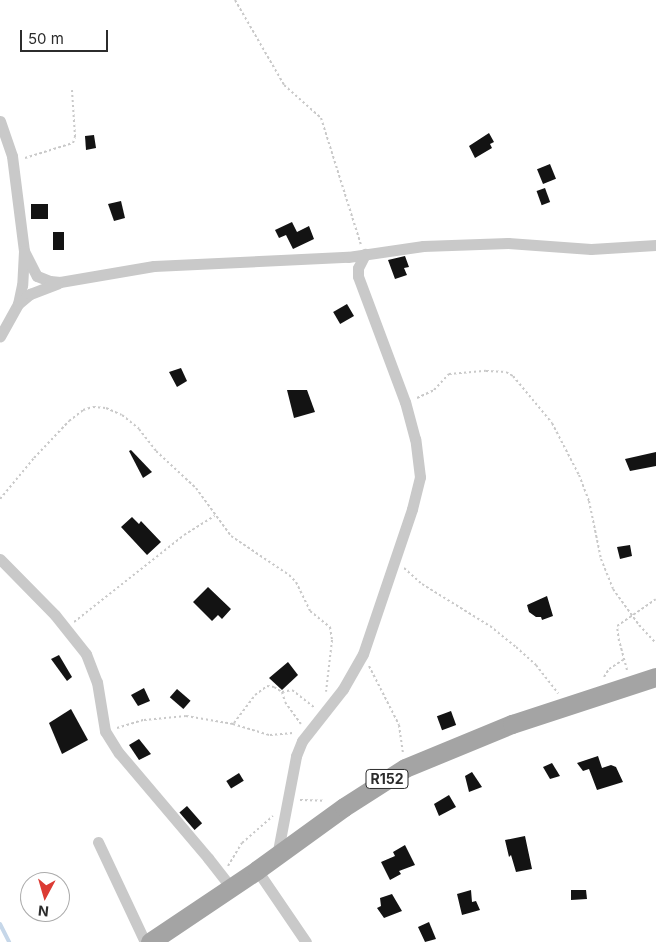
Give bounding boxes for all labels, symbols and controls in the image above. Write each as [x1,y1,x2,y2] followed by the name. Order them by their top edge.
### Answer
[22,20,110,52] scale bar
[28,29,64,48] text: 50 m
[364,768,410,791] road number: R152
[20,872,70,922] north arrow
[37,902,50,920] text: N

